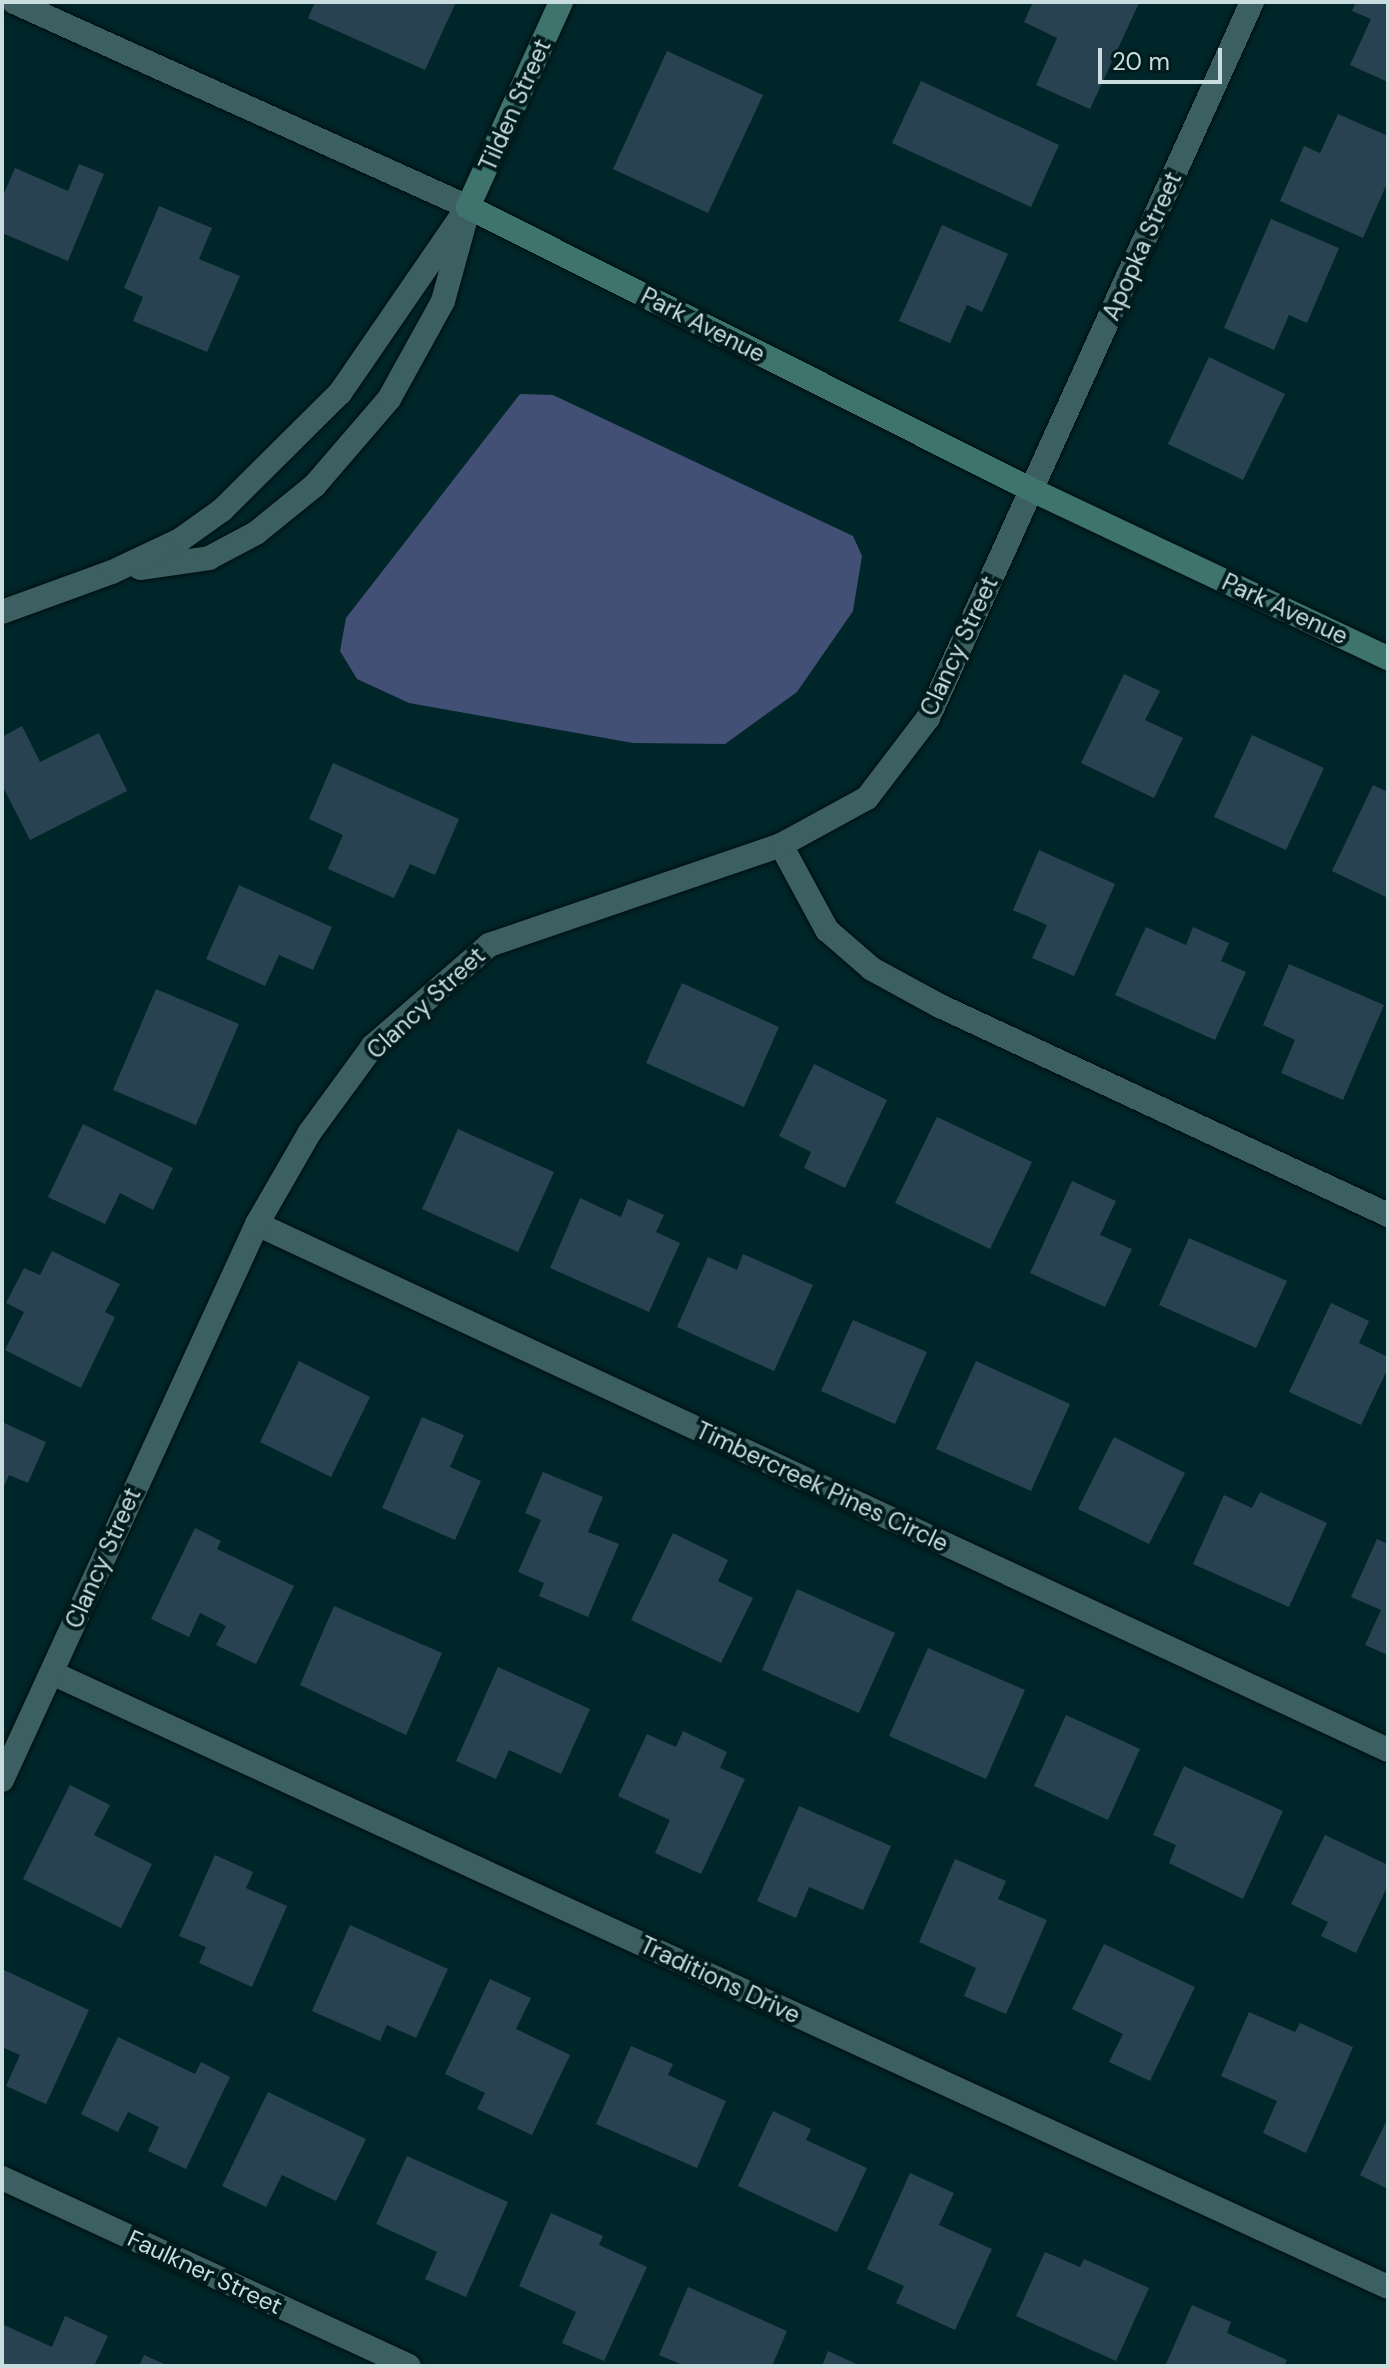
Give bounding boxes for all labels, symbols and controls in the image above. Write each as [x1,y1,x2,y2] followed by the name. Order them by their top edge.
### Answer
[1102,32,1226,82] scale bar
[473,35,557,175] street label: Tilden Street
[1112,46,1170,77] text: 20 m
[1096,167,1188,325] street label: Apopka Street
[636,281,770,369] street label: Park Avenue
[1218,567,1352,651] street label: Park Avenue
[914,572,1004,720] street label: Clancy Street
[361,941,491,1065] street label: Clancy Street
[691,1416,953,1558] street label: Timbercreek Pines Circle
[59,1483,147,1633] street label: Clancy Street
[635,1930,805,2030] street label: Traditions Drive
[123,2224,287,2320] street label: Faulkner Street

